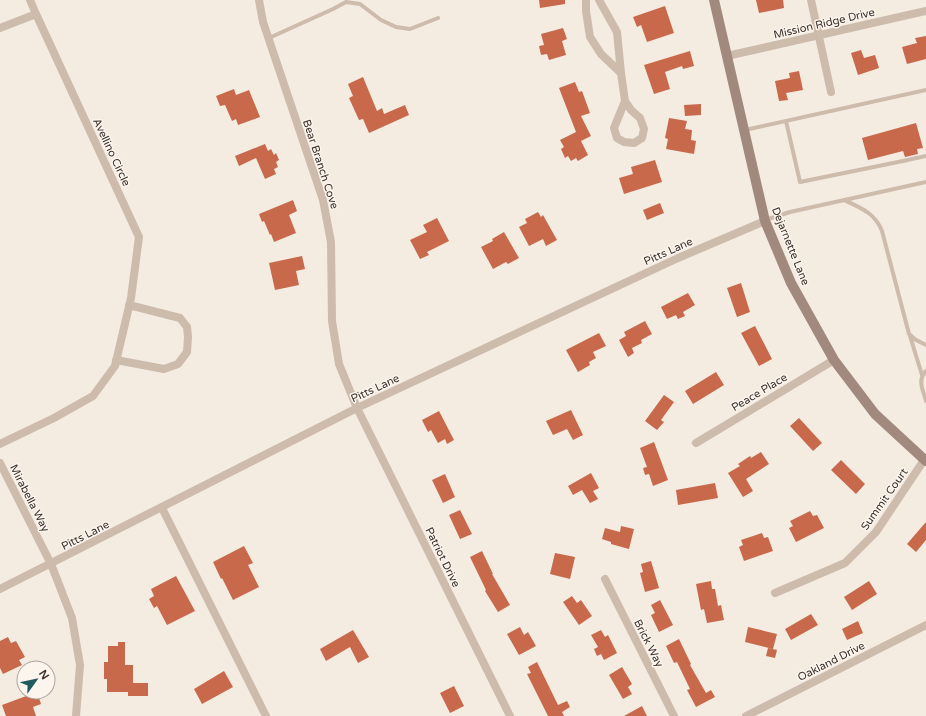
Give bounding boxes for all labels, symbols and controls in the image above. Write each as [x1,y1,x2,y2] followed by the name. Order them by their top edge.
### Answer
[772,6,876,41] street label: Mission Ridge Drive
[90,116,133,188] street label: Avellino Circle
[300,118,341,210] street label: Bear Branch Cove
[769,205,812,287] street label: Dejarnette Lane
[642,235,695,268] street label: Pitts Lane
[729,371,790,414] street label: Peace Place
[349,372,402,405] street label: Pitts Lane
[7,462,52,534] street label: Mirabella Way
[858,466,911,533] street label: Summit Court
[59,518,111,553] street label: Pitts Lane
[422,525,463,589] street label: Patriot Drive
[631,617,666,669] street label: Brick Way
[796,639,867,684] street label: Oakland Drive
[16,660,56,700] north arrow
[36,668,52,682] text: N

